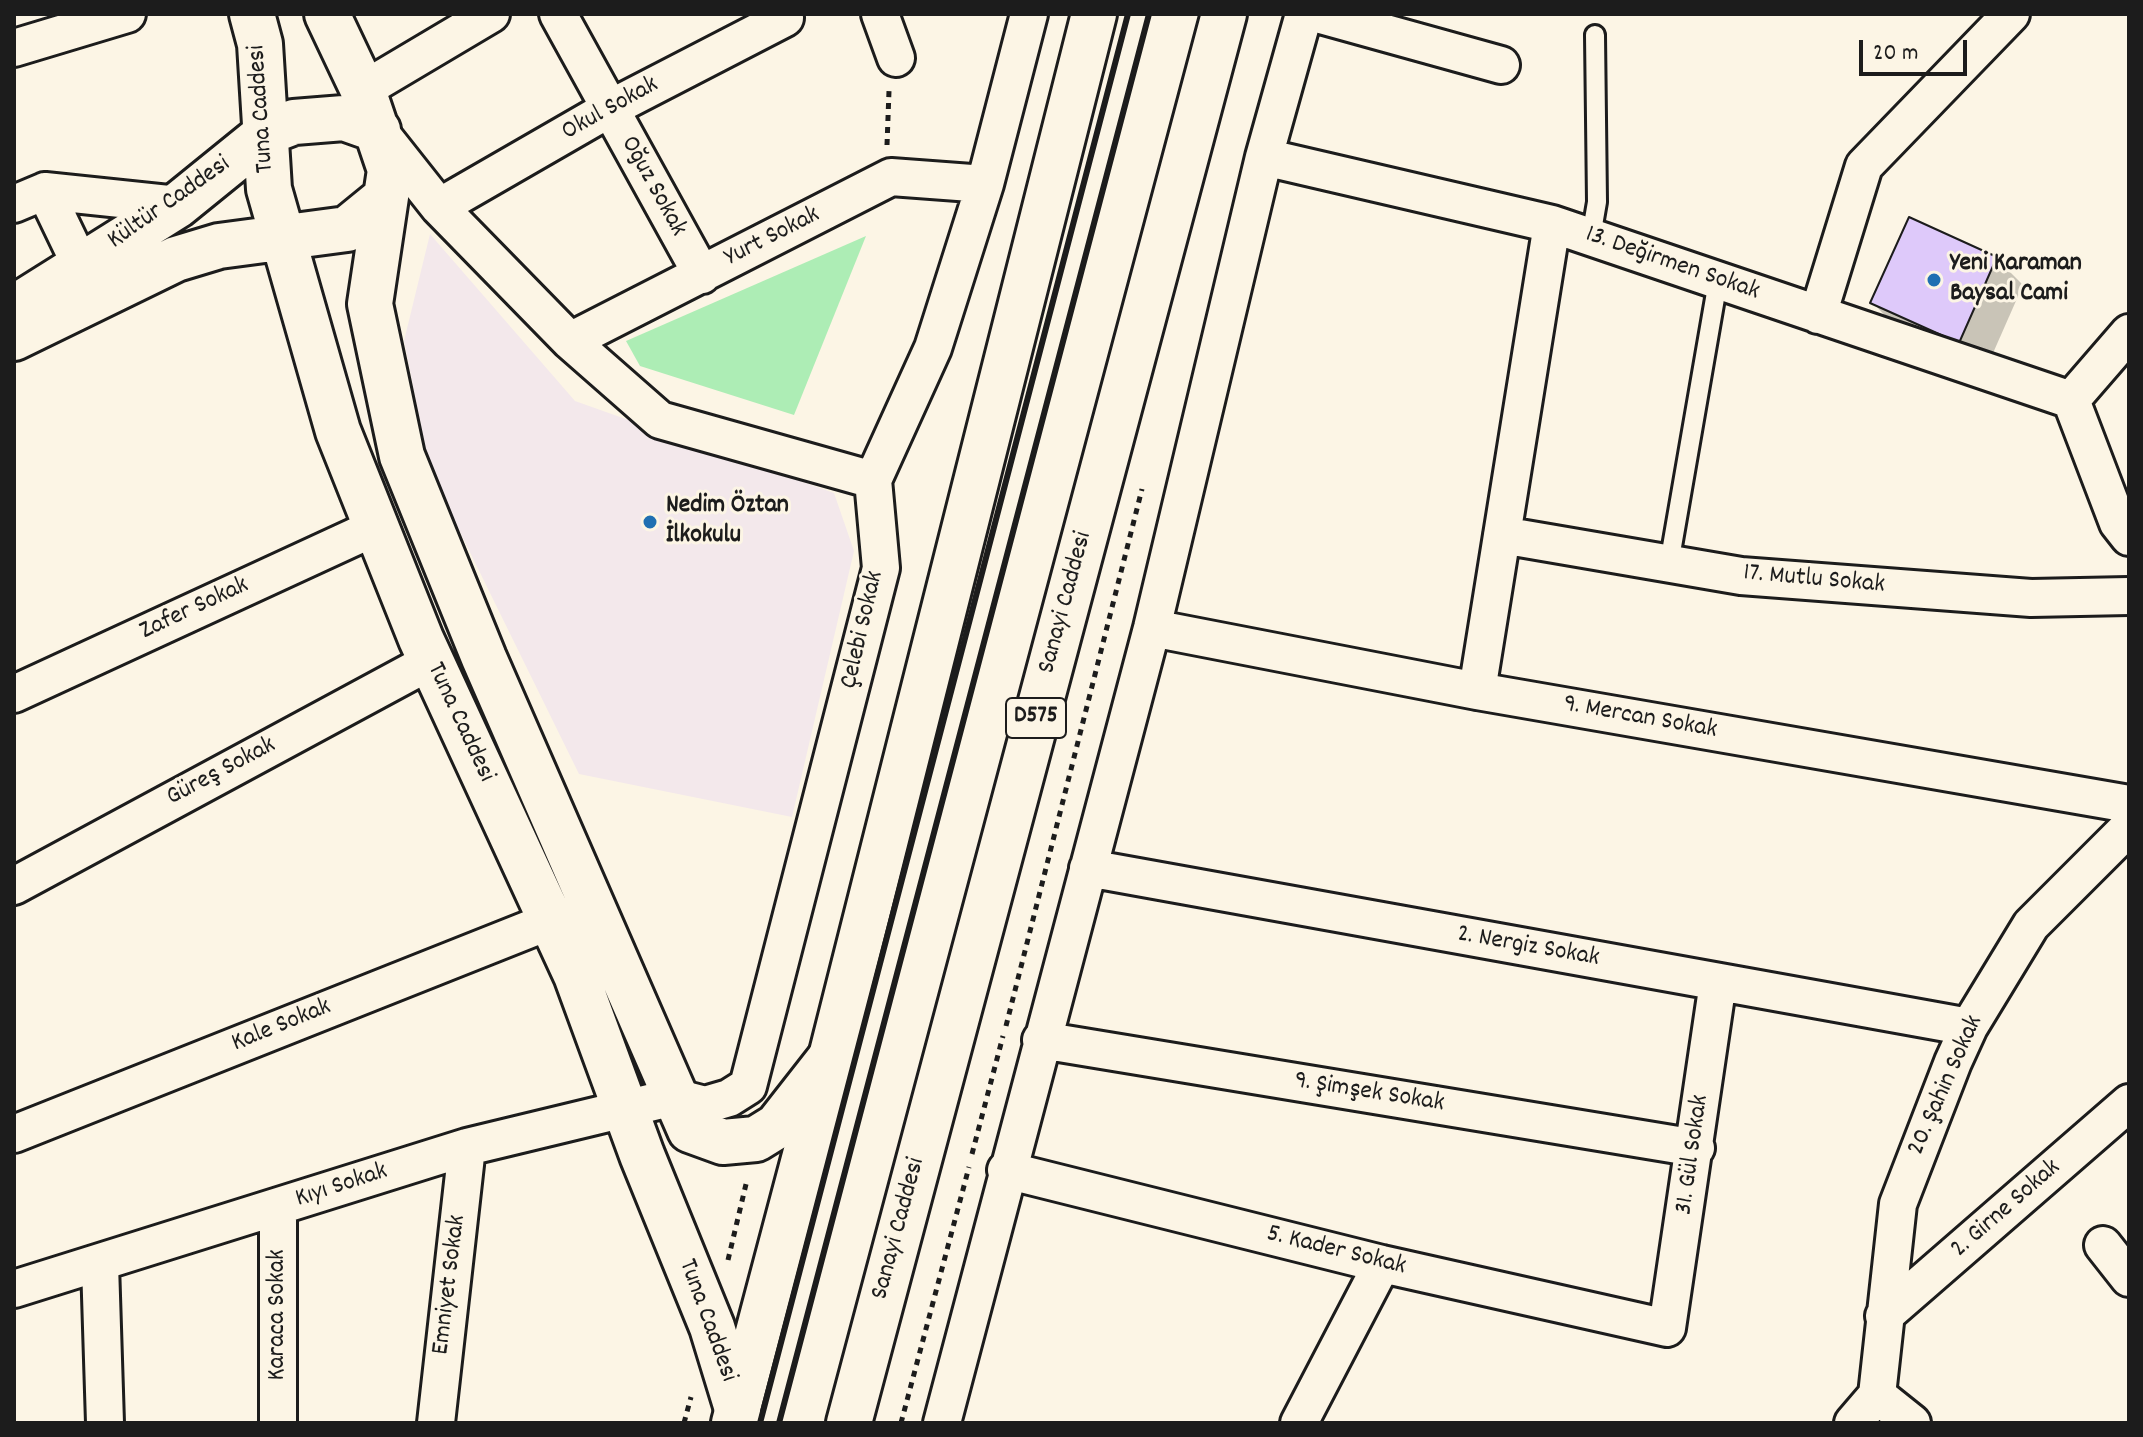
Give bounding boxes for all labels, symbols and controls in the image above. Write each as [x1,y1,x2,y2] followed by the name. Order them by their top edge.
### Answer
[1863,24,1971,74] scale bar
[1873,37,1919,71] text: 20 m
[243,44,283,174] street label: Tuna Caddesi
[557,71,665,149] street label: Okul Sokak
[612,131,692,243] street label: Oğuz Sokak
[103,150,237,258] street label: Kültür Caddesi
[720,201,826,275] street label: Yurt Sokak
[1581,221,1763,309] street label: 13. Değirmen Sokak
[1950,249,2082,310] place label: Yeni Karaman Baysal Cami
[1925,271,1943,289] marker: Yeni Karaman Baysal Cami
[666,491,789,552] place label: Nedim Öztan İlkokulu
[641,513,659,531] marker: Nedim Öztan İlkokulu
[1033,529,1101,677] street label: Sanayi Caddesi
[1742,559,1886,603] street label: 17. Mutlu Sokak
[835,568,893,692] street label: Çelebi Sokak
[136,571,254,649] street label: Zafer Sokak
[418,658,500,788] street label: Tuna Caddesi
[1561,690,1719,748] street label: 9. Mercan Sokak
[1006,698,1066,738] road number: D575
[162,731,282,815] street label: Güreş Sokak
[1454,920,1602,976] street label: 2. Nergiz Sokak
[228,993,336,1061] street label: Kale Sokak
[1902,1011,1992,1161] street label: 20. Şahin Sokak
[1292,1067,1446,1121] street label: 9. Şimşek Sokak
[1670,1093,1718,1217] street label: 31. Gül Sokak
[1946,1154,2068,1266] street label: 2. Girne Sokak
[866,1155,934,1303] street label: Sanayi Caddesi
[292,1158,392,1216] street label: Kıyı Sokak
[427,1213,475,1357] street label: Emniyet Sokak
[1263,1220,1409,1284] street label: 5. Kader Sokak
[263,1249,295,1381] street label: Karaca Sokak
[669,1255,743,1387] street label: Tuna Caddesi

